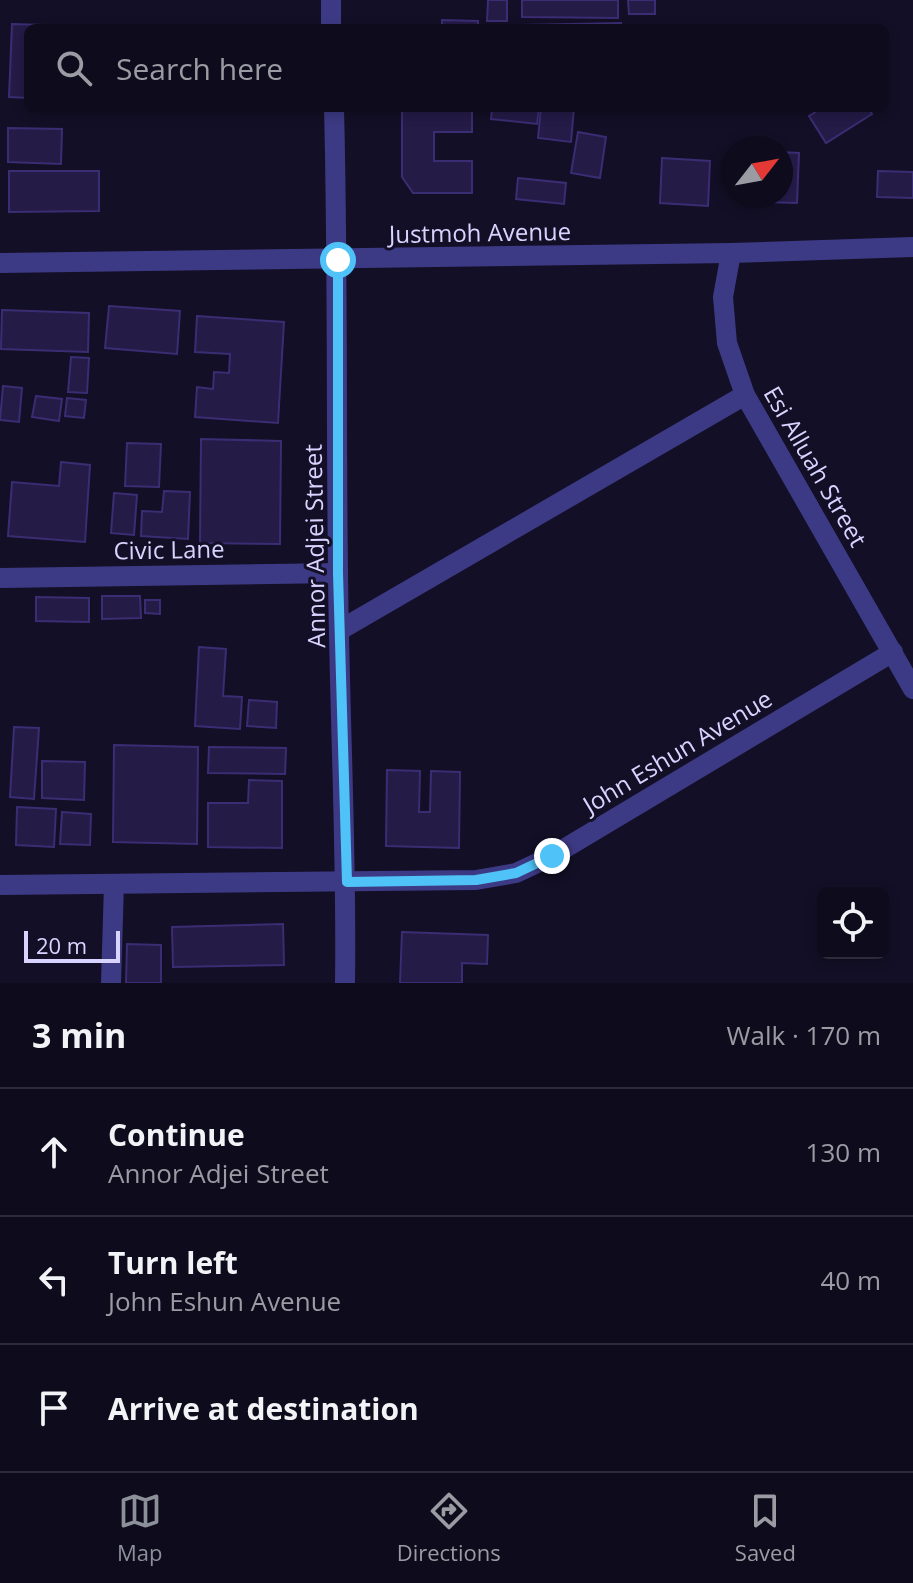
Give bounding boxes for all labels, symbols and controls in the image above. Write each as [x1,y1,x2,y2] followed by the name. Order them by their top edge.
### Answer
[24,24,889,112] search box
[52,46,96,90] icon: search
[116,48,283,89] text: Search here
[721,136,793,208] north arrow
[387,214,571,250] street label: Justmoh Avenue
[320,242,356,278] route start
[757,380,875,552] street label: Esi Alluah Street
[296,444,332,648] street label: Annor Adjei Street
[113,532,225,566] street label: Civic Lane
[575,681,778,822] street label: John Eshun Avenue
[534,838,570,874] route end
[817,887,889,959] map controls
[817,887,889,959] button: locate
[24,927,120,963] scale bar
[36,930,87,960] text: 20 m
[32,1012,126,1058] text: 3 min
[727,1017,881,1053] text: Walk · 170 m
[108,1114,245,1155] text: Continue
[32,1130,76,1174] icon: ahead
[806,1134,881,1170] text: 130 m
[108,1155,329,1191] text: Annor Adjei Street
[108,1242,238,1283] text: Turn left
[32,1258,76,1302] icon: left
[820,1262,881,1298] text: 40 m
[108,1283,341,1319] text: John Eshun Avenue
[32,1386,76,1430] icon: arrive
[108,1388,419,1429] text: Arrive at destination
[117,1489,163,1567] tab: Map
[397,1489,501,1567] tab: Directions
[735,1489,796,1567] tab: Saved

